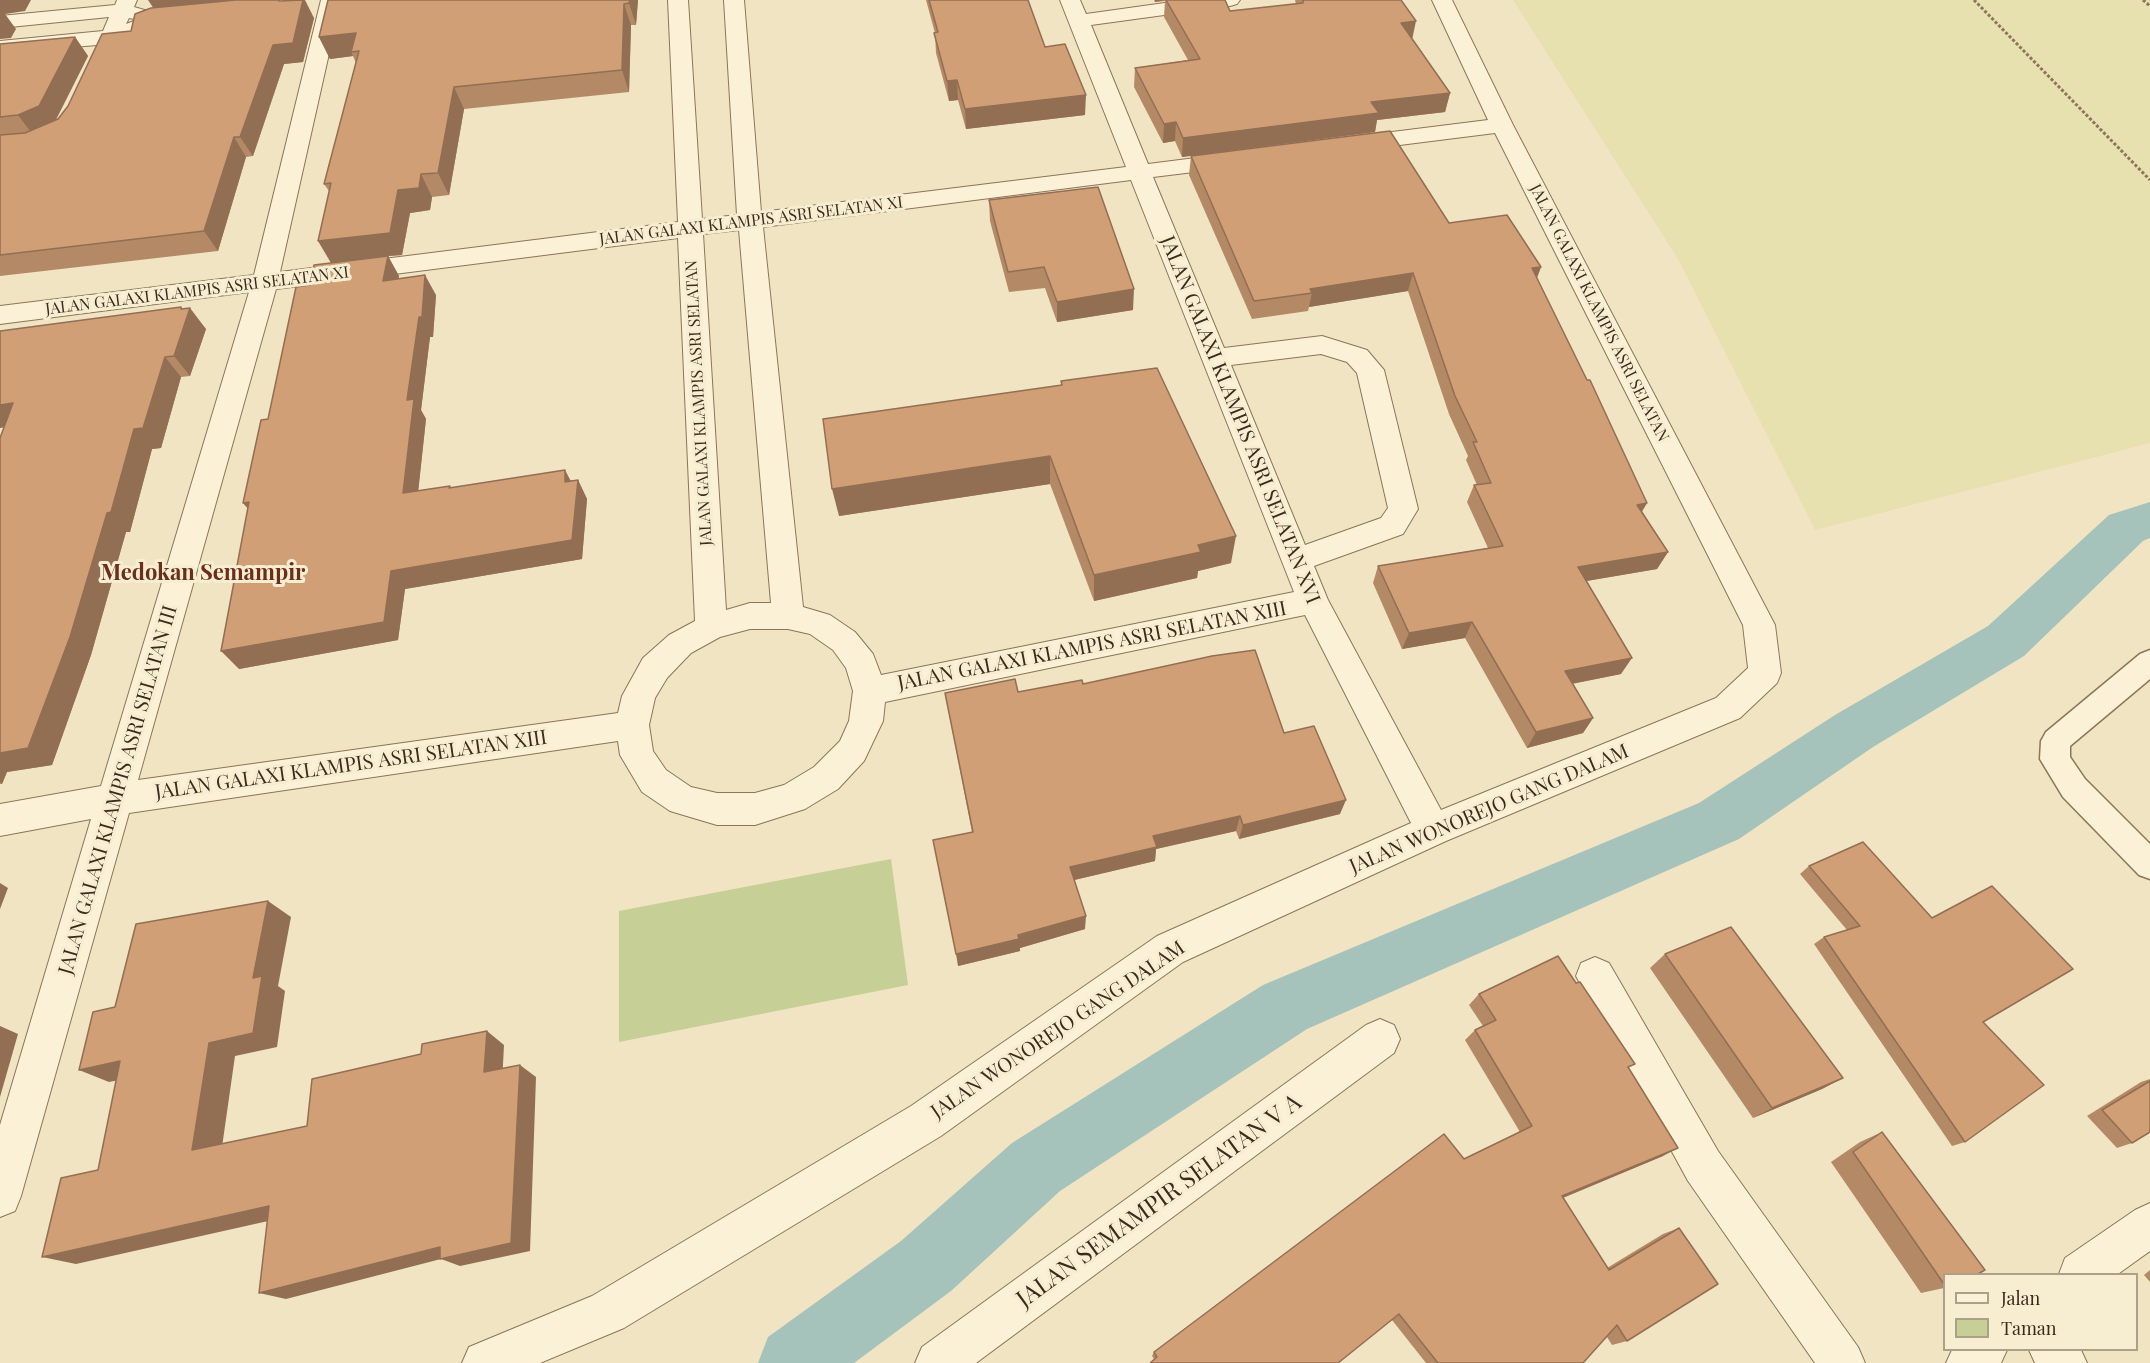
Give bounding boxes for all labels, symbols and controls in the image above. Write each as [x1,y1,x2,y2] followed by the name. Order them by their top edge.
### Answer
[1525,181,1673,445] street label: JALAN GALAXI KLAMPIS ASRI SELATAN
[598,193,904,249] street label: JALAN GALAXI KLAMPIS ASRI SELATAN XI
[1155,233,1325,607] street label: JALAN GALAXI KLAMPIS ASRI SELATAN XVI
[682,260,716,546] street label: JALAN GALAXI KLAMPIS ASRI SELATAN
[44,263,350,319] street label: JALAN GALAXI KLAMPIS ASRI SELATAN XI
[101,560,305,586] district label: Medokan Semampir
[896,596,1288,696] street label: JALAN GALAXI KLAMPIS ASRI SELATAN XIII
[54,603,182,977] street label: JALAN GALAXI KLAMPIS ASRI SELATAN III
[153,726,549,804] street label: JALAN GALAXI KLAMPIS ASRI SELATAN XIII
[1346,739,1632,879] street label: JALAN WONOREJO GANG DALAM
[927,936,1189,1124] street label: JALAN WONOREJO GANG DALAM
[1011,1088,1307,1314] street label: JALAN SEMAMPIR SELATAN V A
[1943,1273,2138,1351] legend
[2001,1286,2040,1310] text: Jalan
[2001,1316,2057,1340] text: Taman

